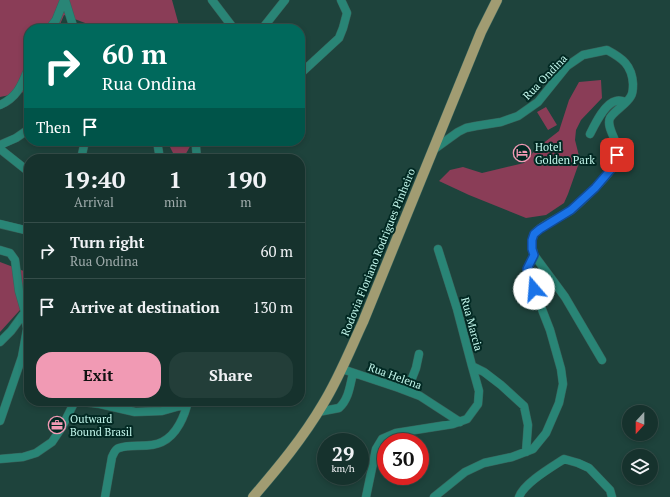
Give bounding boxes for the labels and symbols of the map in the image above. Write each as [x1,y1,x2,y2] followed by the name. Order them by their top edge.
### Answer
[520,51,570,103] street label: Rua Ondina
[600,138,634,172] pin
[535,140,595,167] place label: Hotel Golden Park
[512,143,532,163] hotel icon: Hotel Golden Park
[338,166,418,338] street label: Rodovia Floriano Rodrigues Pinheiro
[513,268,555,310] position arrow
[458,296,486,353] street label: Rua Marcia
[366,360,424,392] street label: Rua Helena
[622,405,658,441] north arrow
[70,412,132,439] place label: Outward Bound Brasil
[47,415,67,435] office icon: Outward Bound Brasil
[377,433,429,485] speed limit sign: 30

